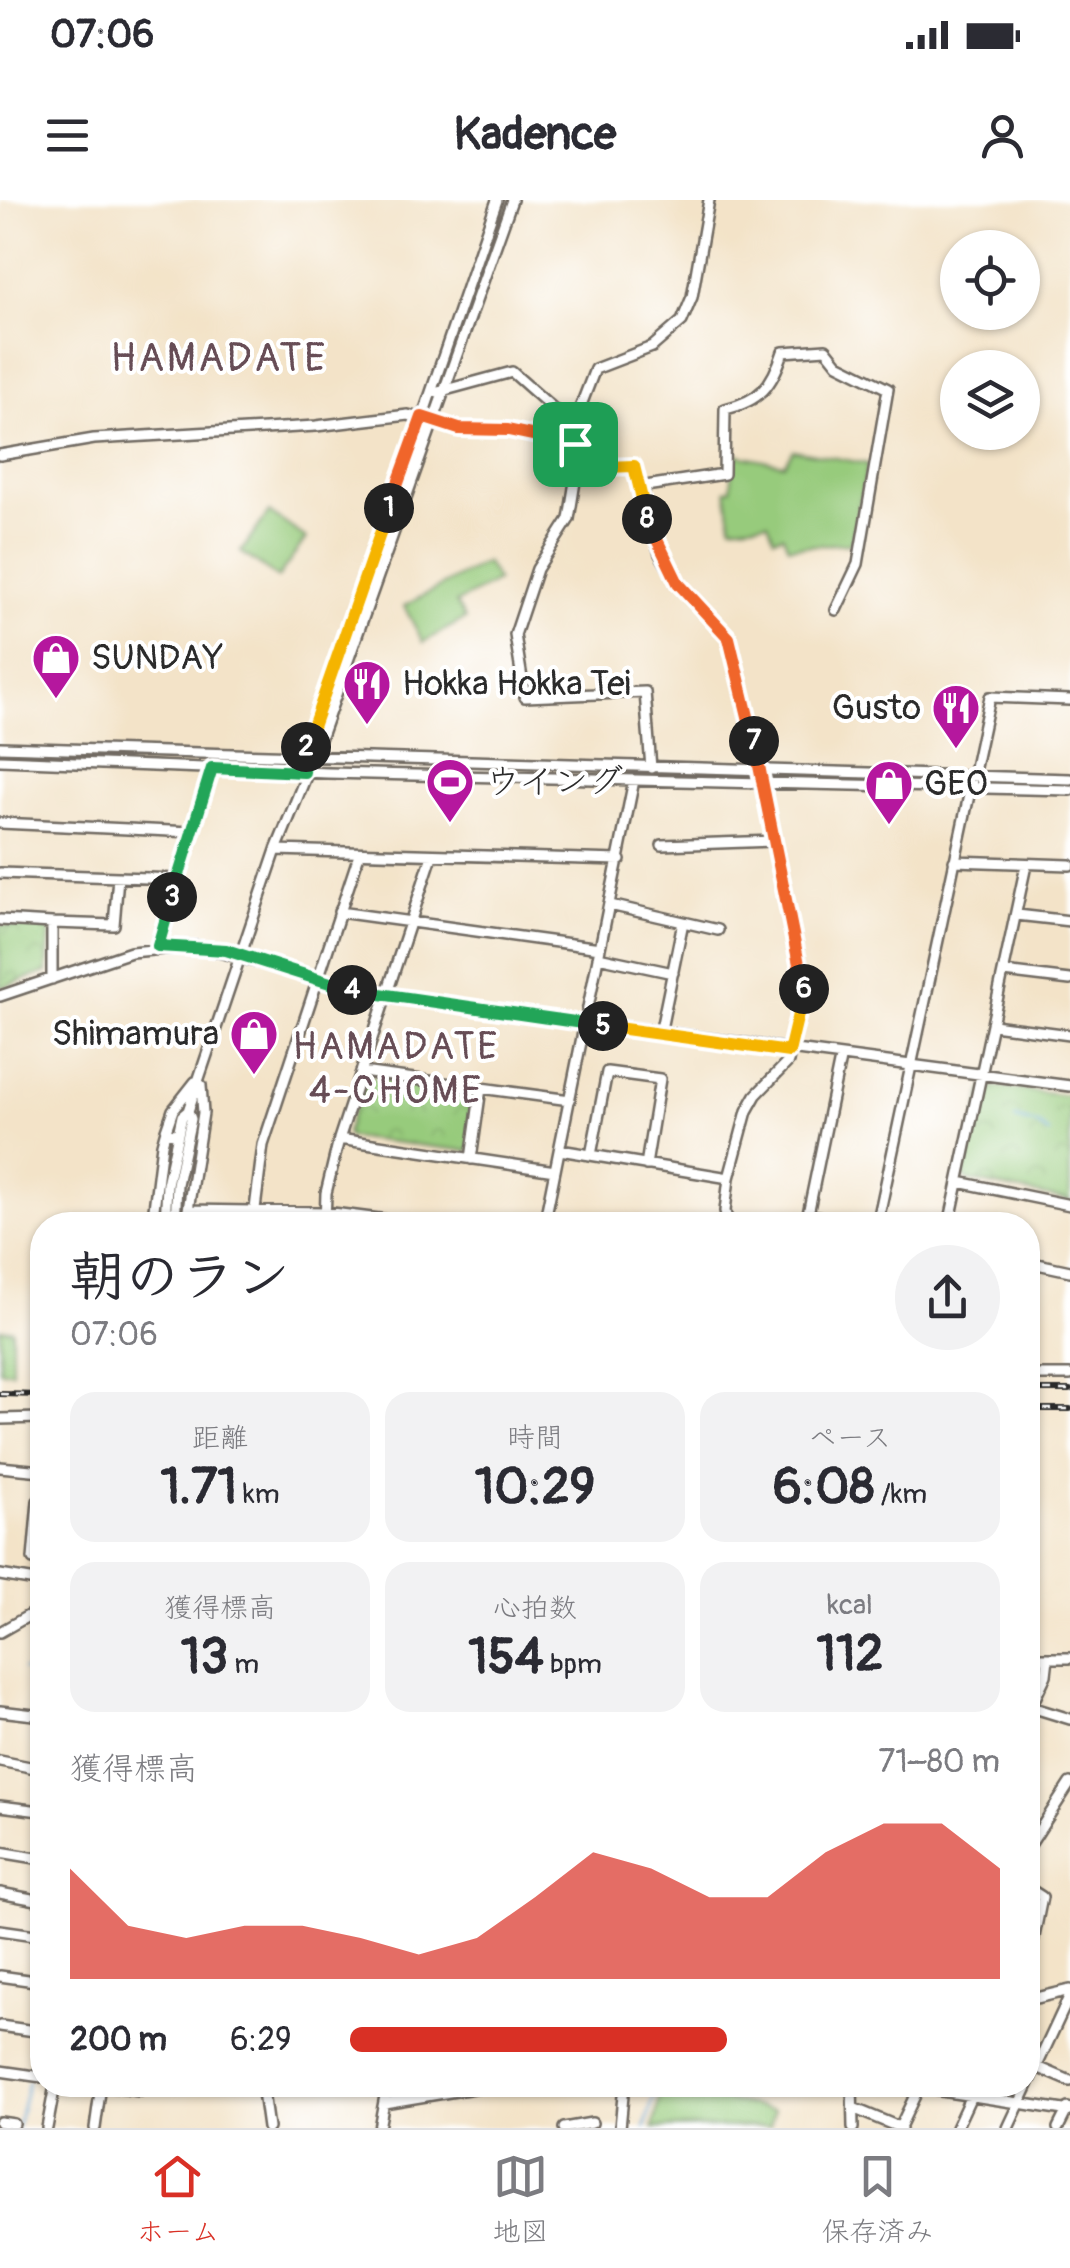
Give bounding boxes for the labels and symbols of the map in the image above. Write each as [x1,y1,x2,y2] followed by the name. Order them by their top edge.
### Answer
[111,334,327,383] district label: HAMADATE
[533,402,618,487] pin
[364,483,414,533] pin: 1
[622,494,672,544] pin: 8
[30,632,82,700] shop icon: SUNDAY
[91,636,223,680] place label: SUNDAY
[341,658,393,726] restaurant icon: Hokka Hokka Tei
[402,662,631,706] place label: Hokka Hokka Tei
[930,682,982,750] restaurant icon: Gusto
[832,686,921,730] place label: Gusto
[729,716,779,766] pin: 7
[281,722,331,772] pin: 2
[424,756,476,824] sports icon: ウイング
[863,758,915,826] shop icon: GEO
[485,760,624,804] place label: ウイング
[924,762,988,806] place label: GEO
[147,872,197,922] pin: 3
[779,964,829,1014] pin: 6
[327,965,377,1015] pin: 4
[578,1001,628,1051] pin: 5
[228,1008,280,1076] shop icon: Shimamura
[52,1012,219,1056] place label: Shimamura
[292,1023,500,1115] district label: HAMADATE 4-CHOME

